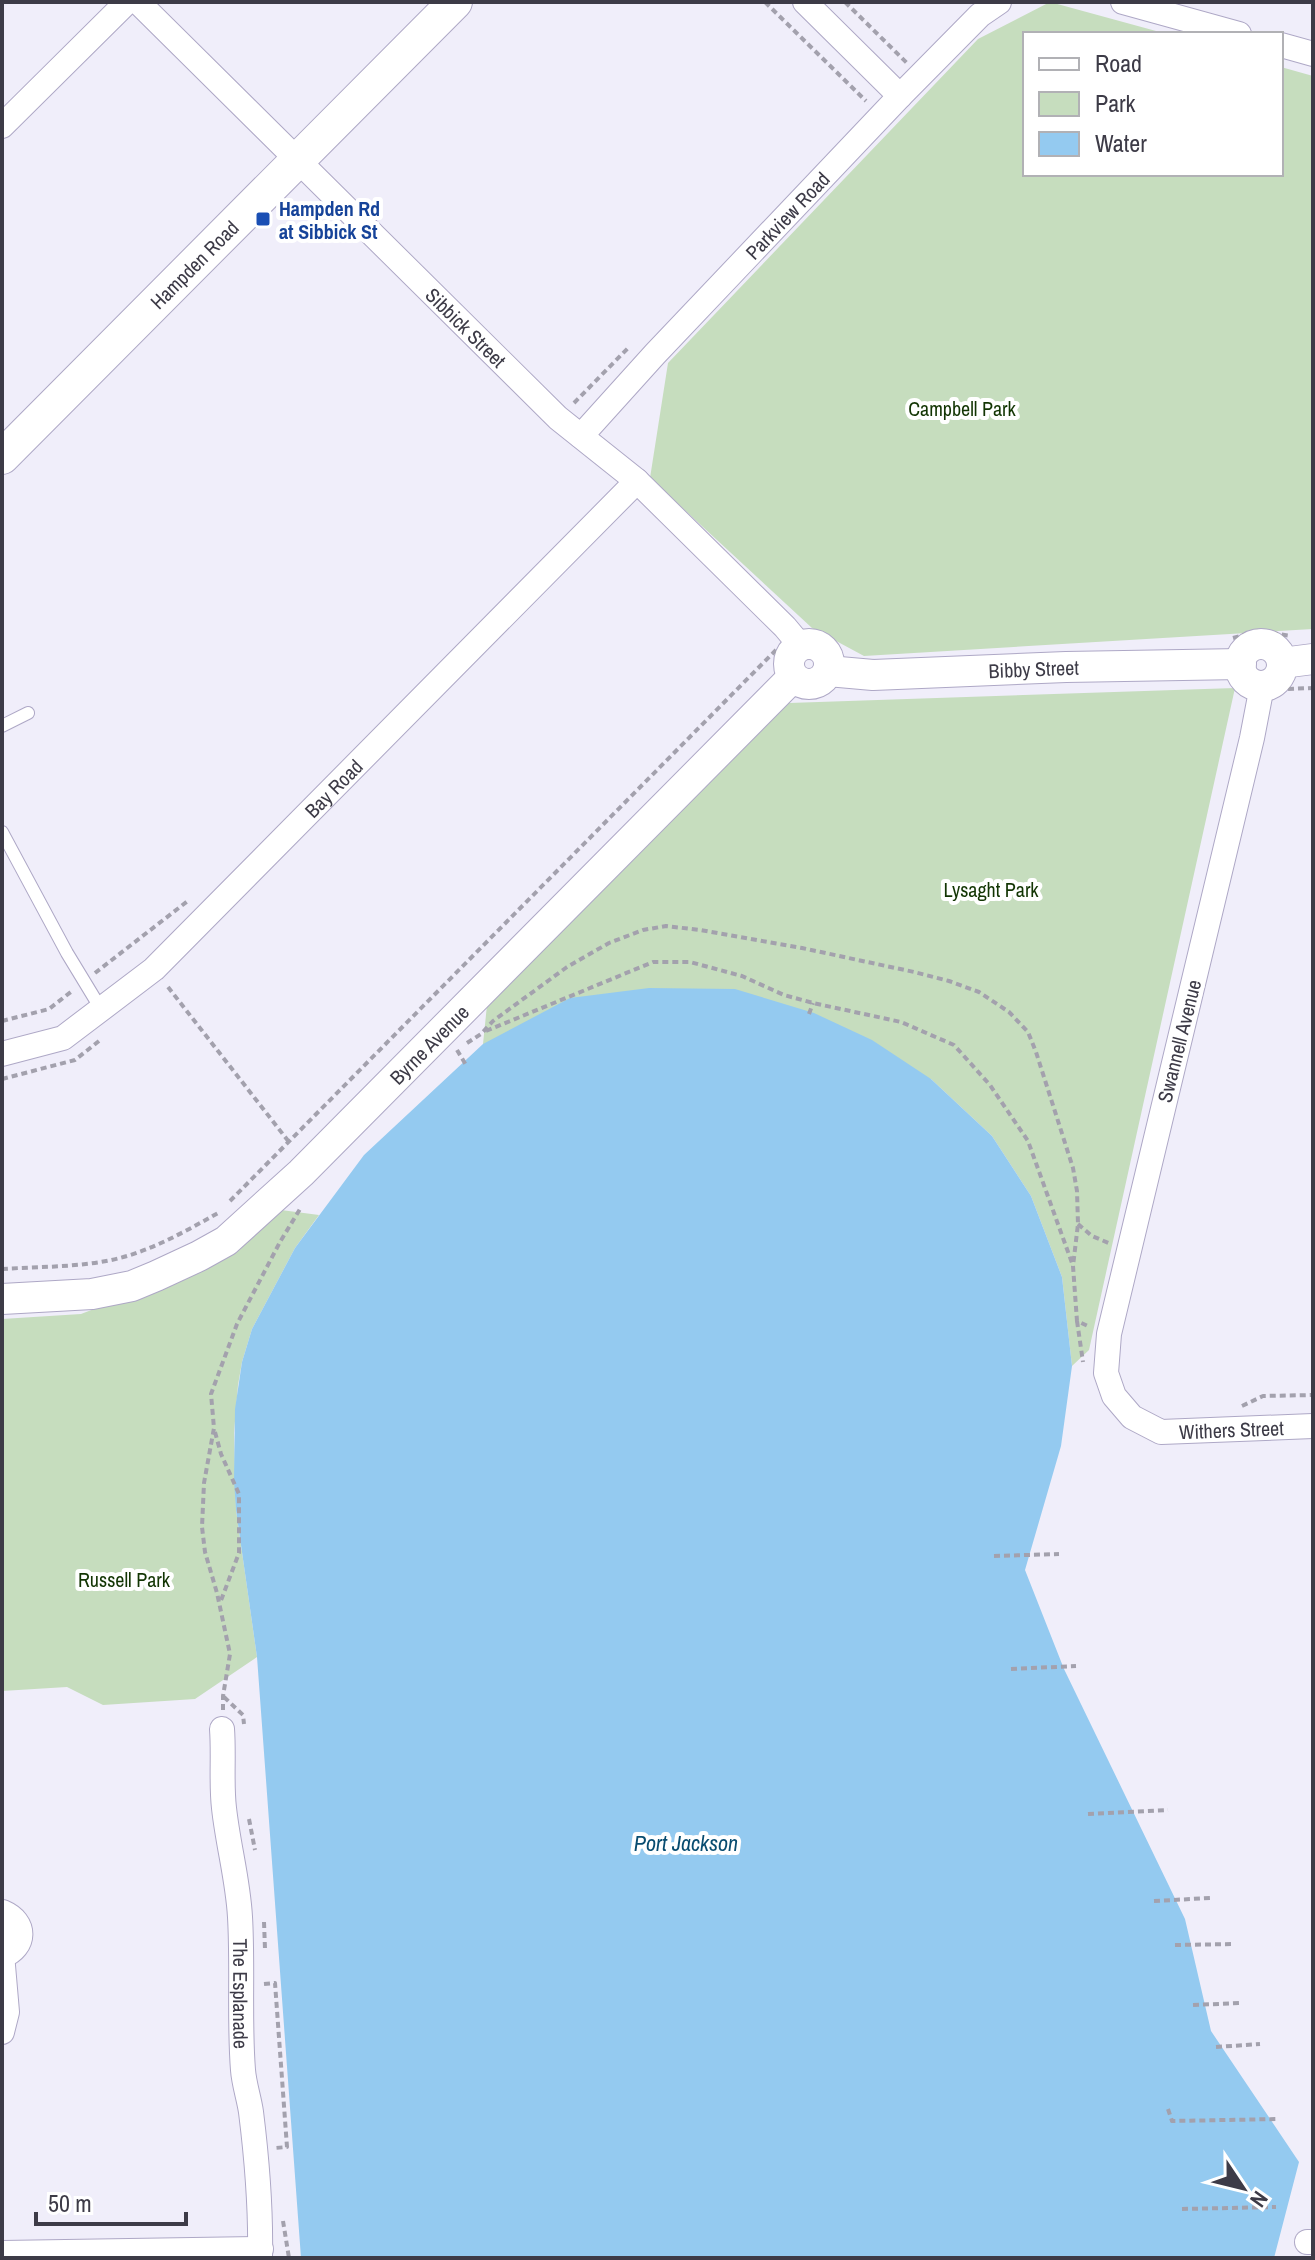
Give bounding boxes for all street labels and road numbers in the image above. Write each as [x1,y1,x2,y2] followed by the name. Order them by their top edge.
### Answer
[739,165,835,265] street label: Parkview Road
[144,214,244,314] street label: Hampden Road
[420,281,513,373] street label: Sibbick Street
[988,653,1079,684] street label: Bibby Street
[298,753,368,823] street label: Bay Road
[1151,977,1207,1105] street label: Swannell Avenue
[383,998,474,1090] street label: Byrne Avenue
[1178,1414,1285,1445] street label: Withers Street
[227,1938,255,2049] street label: The Esplanade

